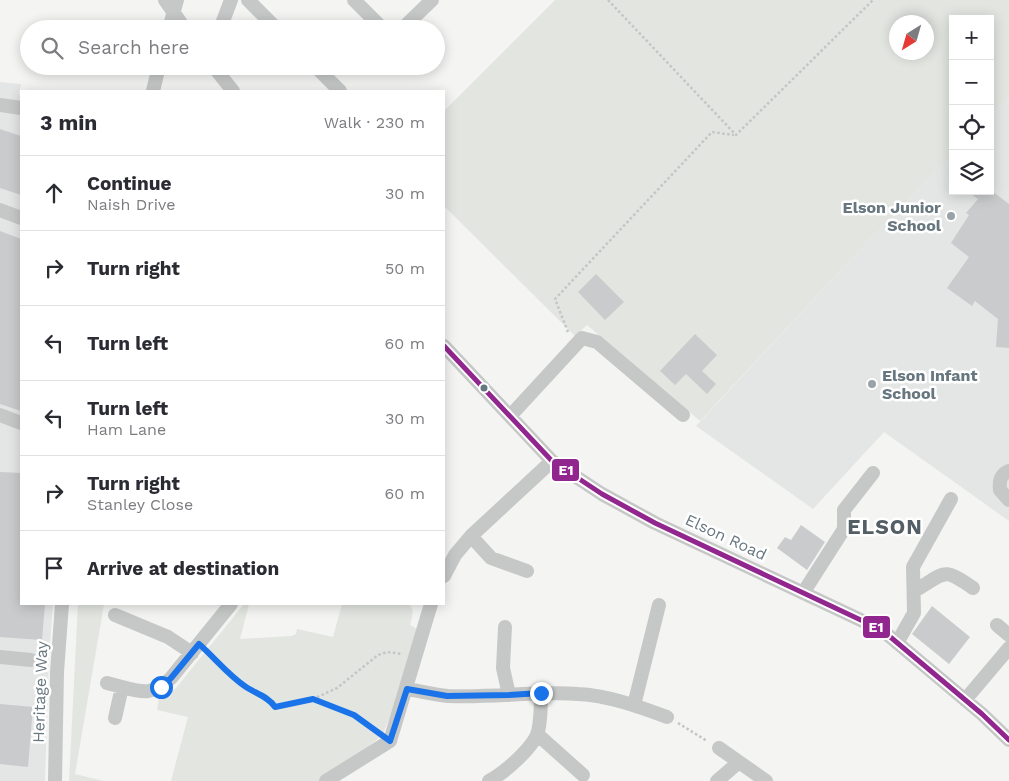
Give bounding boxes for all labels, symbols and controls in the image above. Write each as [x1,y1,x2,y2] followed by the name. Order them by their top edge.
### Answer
[889,15,934,60] north arrow
[949,15,994,195] map controls
[949,15,994,60] button: +
[20,20,445,75] search box
[38,34,66,62] icon: search
[78,36,189,59] text: Search here
[949,60,994,105] button: −
[949,105,994,150] button: locate
[40,110,97,135] text: 3 min
[324,113,425,132] text: Walk · 230 m
[949,150,994,195] button: layers
[87,172,171,195] text: Continue
[40,179,68,207] icon: ahead
[385,184,425,203] text: 30 m
[87,195,176,214] text: Naish Drive
[843,198,942,235] place label: Elson Junior School
[945,210,957,222] marker: Elson Junior School
[40,254,68,282] icon: right
[87,257,180,280] text: Turn right
[385,259,425,278] text: 50 m
[40,329,68,357] icon: left
[87,332,168,355] text: Turn left
[385,334,425,353] text: 60 m
[882,366,977,403] place label: Elson Infant School
[866,378,878,390] marker: Elson Infant School
[479,383,489,393] unlabelled marker
[87,397,168,420] text: Turn left
[40,404,68,432] icon: left
[385,409,425,428] text: 30 m
[87,420,166,439] text: Ham Lane
[551,458,580,482] line badge: E1
[559,462,573,478] text: E1
[87,472,180,495] text: Turn right
[40,479,68,507] icon: right
[385,484,425,503] text: 60 m
[87,495,193,514] text: Stanley Close
[682,510,770,564] street label: Elson Road
[847,514,923,539] district label: ELSON
[40,554,68,582] icon: arrive
[87,557,279,580] text: Arrive at destination
[862,615,891,639] line badge: E1
[869,619,883,635] text: E1
[29,640,51,743] street label: Heritage Way
[150,676,173,699] route start
[530,682,553,705] route end

